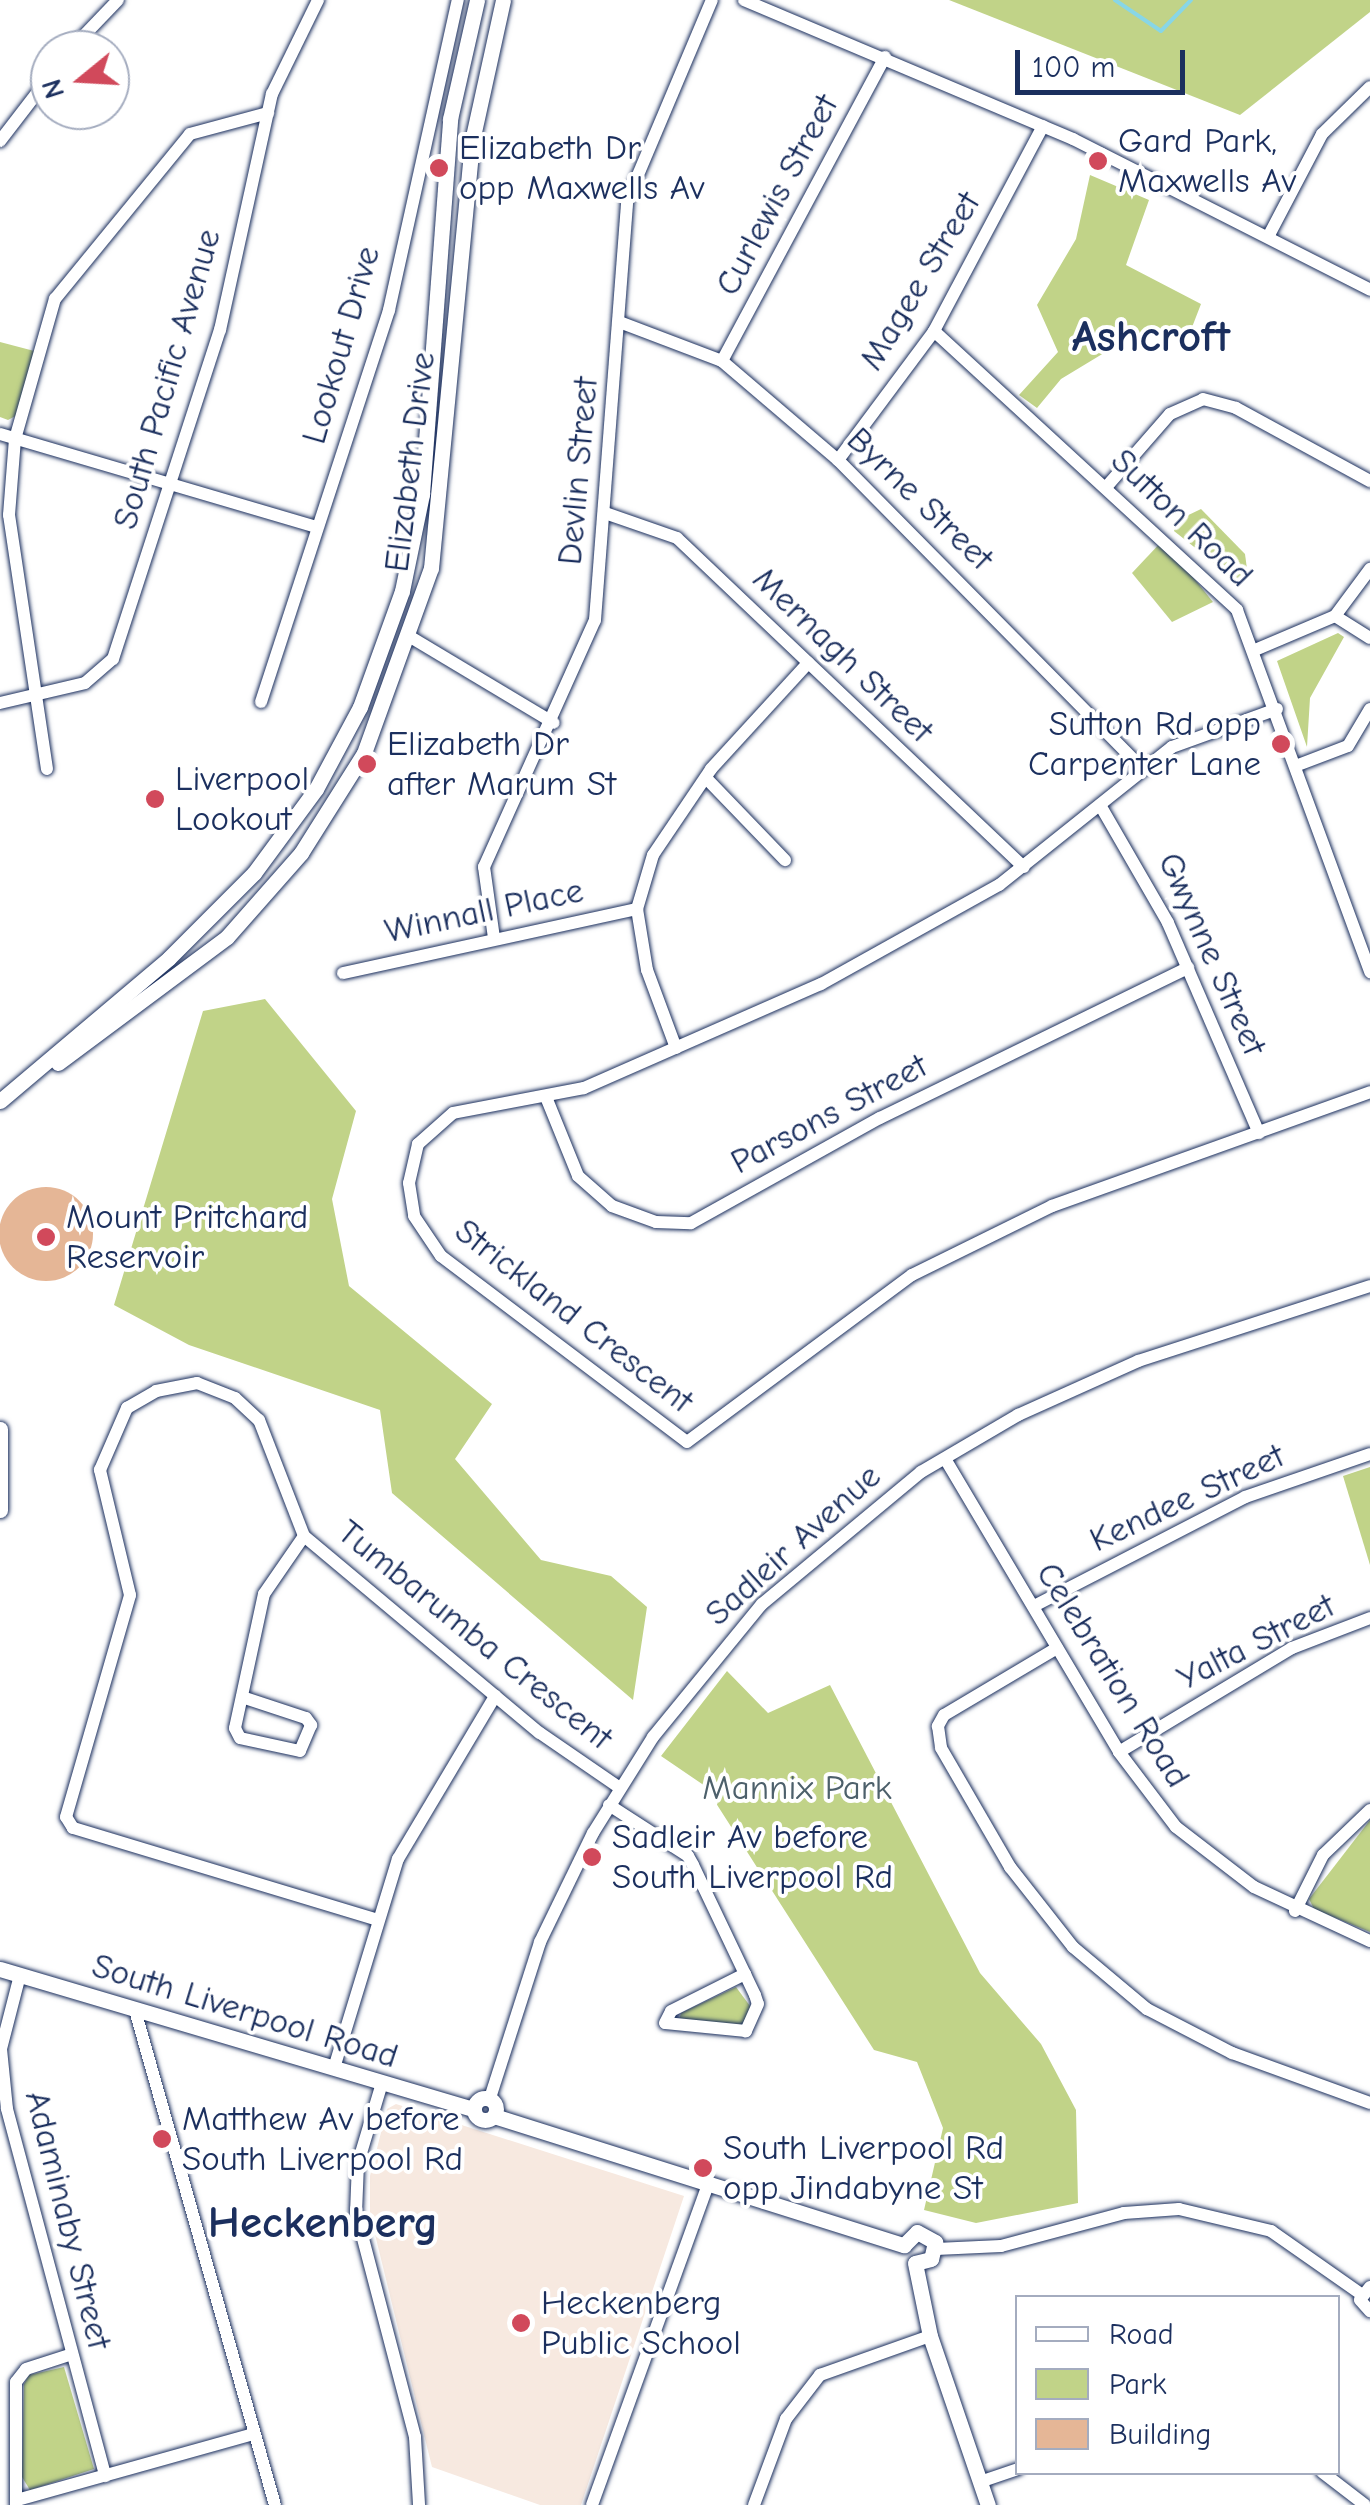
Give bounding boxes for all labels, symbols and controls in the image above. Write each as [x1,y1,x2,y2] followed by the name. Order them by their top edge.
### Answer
[30,30,130,130] north arrow
[1020,30,1190,92] scale bar
[1032,50,1115,85] text: 100 m
[35,75,71,102] text: N
[707,87,847,303] street label: Curlewis Street
[1118,120,1296,202] place label: Gard Park, Maxwells Av
[459,127,705,209] place label: Elizabeth Dr opp Maxwells Av
[1087,150,1109,172] marker: Gard Park, Maxwells Av
[428,157,450,179] marker: Elizabeth Dr opp Maxwells Av
[850,184,990,378] street label: Magee Street
[104,224,230,534] street label: South Pacific Avenue
[293,241,389,449] street label: Lookout Drive
[1072,310,1230,364] district label: Ashcroft
[376,350,444,574] street label: Elizabeth Drive
[549,375,607,567] street label: Devlin Street
[838,419,1002,579] street label: Byrne Street
[1102,440,1262,596] street label: Sutton Road
[744,558,942,752] street label: Mernagh Street
[1028,703,1261,785] place label: Sutton Rd opp Carpenter Lane
[387,723,616,805] place label: Elizabeth Dr after Marum St
[1270,733,1292,755] marker: Sutton Rd opp Carpenter Lane
[356,753,378,775] marker: Elizabeth Dr after Marum St
[175,758,309,840] place label: Liverpool Lookout
[144,788,166,810] marker: Liverpool Lookout
[1149,846,1275,1062] street label: Gwynne Street
[381,869,587,953] street label: Winnall Place
[724,1045,934,1183] street label: Parsons Street
[66,1196,308,1278] place label: Mount Pritchard Reservoir
[447,1210,701,1422] street label: Strickland Crescent
[35,1226,57,1248] marker: Mount Pritchard Reservoir
[1083,1435,1291,1561] street label: Kendee Street
[697,1455,889,1635] street label: Sadleir Avenue
[329,1511,621,1759] street label: Tumbarumba Crescent
[1027,1555,1199,1795] street label: Celebration Road
[1170,1585,1342,1699] street label: Yalta Street
[702,1767,892,1809] park label: Mannix Park
[612,1816,893,1898] place label: Sadleir Av before South Liverpool Rd
[581,1846,603,1868] marker: Sadleir Av before South Liverpool Rd
[87,1945,403,2077] street label: South Liverpool Road
[16,2086,120,2354] street label: Adaminaby Street
[182,2098,463,2180] place label: Matthew Av before South Liverpool Rd
[723,2127,1004,2209] place label: South Liverpool Rd opp Jindabyne St
[151,2128,173,2150] marker: Matthew Av before South Liverpool Rd
[692,2157,714,2179] marker: South Liverpool Rd opp Jindabyne St
[208,2196,438,2250] district label: Heckenberg
[541,2282,741,2364] place label: Heckenberg Public School
[1015,2295,1340,2475] legend
[510,2312,532,2334] marker: Heckenberg Public School
[1109,2317,1174,2352] text: Road
[1109,2367,1166,2402] text: Park
[1109,2417,1212,2452] text: Building

